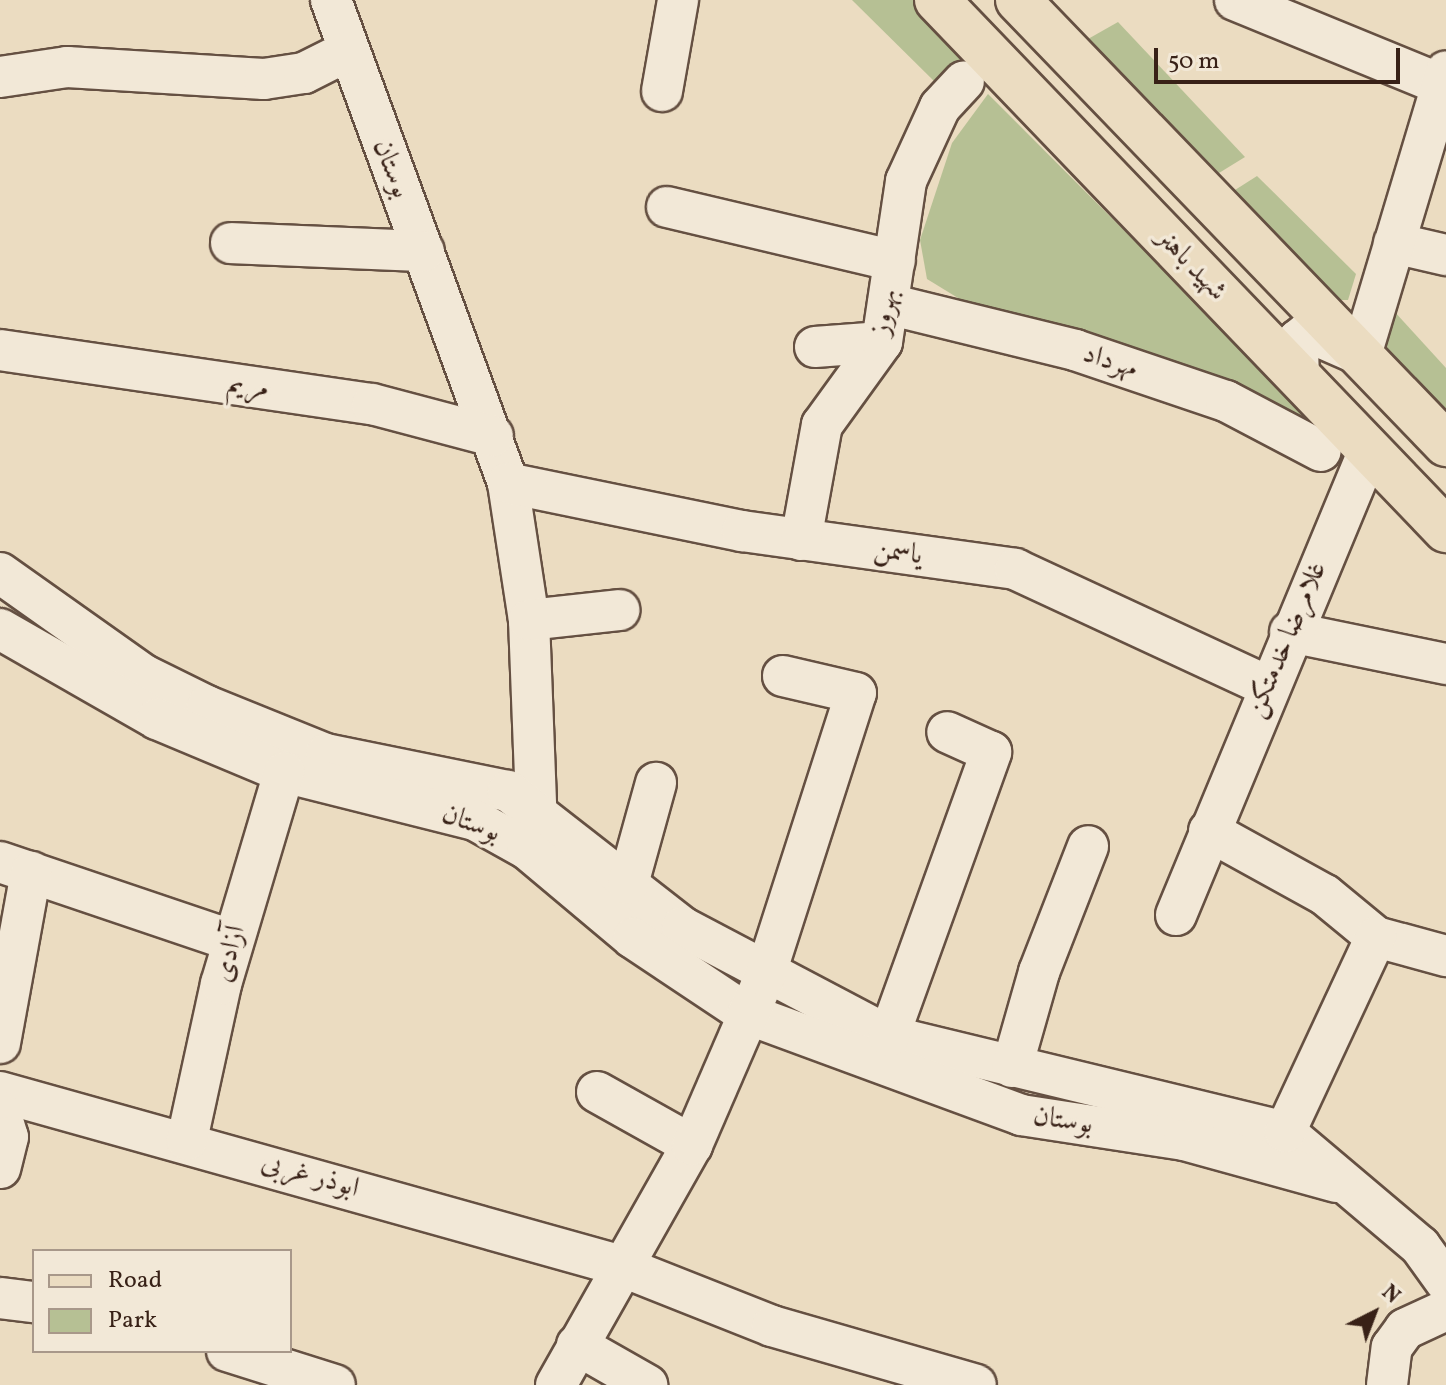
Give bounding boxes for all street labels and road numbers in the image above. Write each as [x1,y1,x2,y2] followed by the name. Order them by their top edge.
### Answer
[365,135,417,203] street label: بوستان
[1148,222,1234,308] street label: شهید باهنر
[864,286,906,338] street label: بهروز
[1078,337,1142,387] street label: مهرداد
[225,367,271,407] street label: مریم
[872,533,924,573] street label: یاسمن
[1239,557,1335,723] street label: غلامرضا خدمتکن
[437,798,505,850] street label: بوستان
[206,922,254,986] street label: آزادی
[1031,1100,1095,1142] street label: بوستان
[257,1146,363,1206] street label: ابوذر غربی

